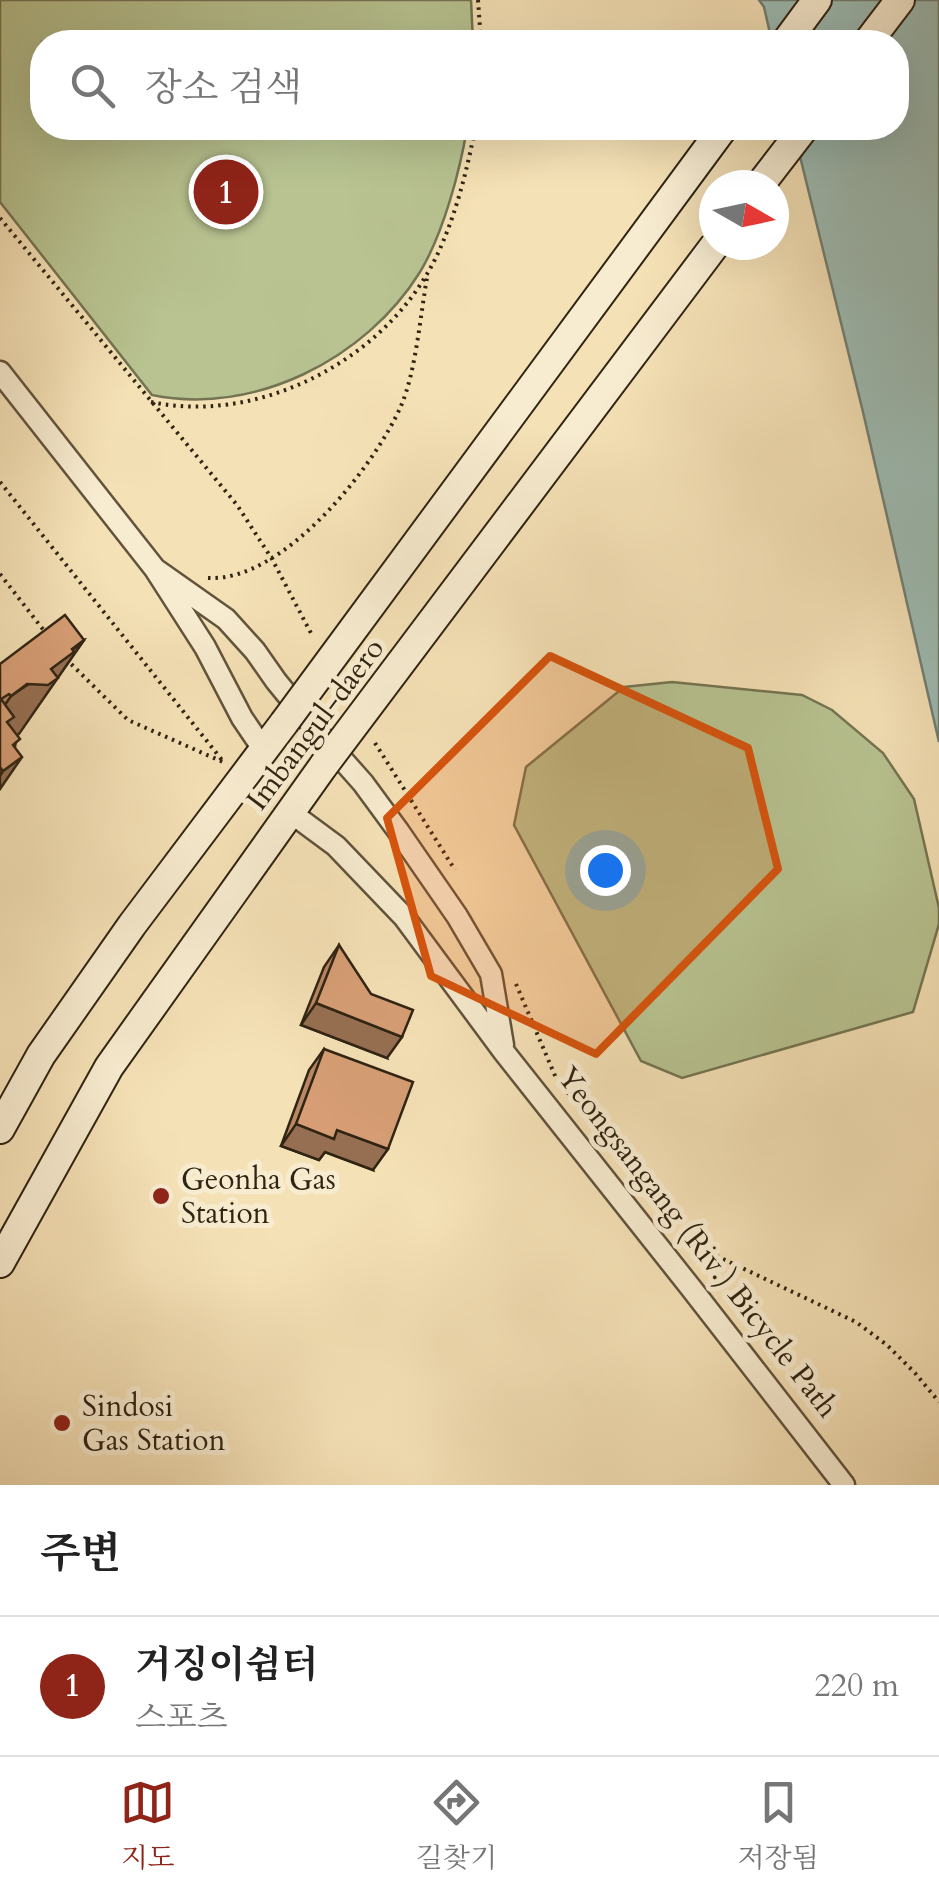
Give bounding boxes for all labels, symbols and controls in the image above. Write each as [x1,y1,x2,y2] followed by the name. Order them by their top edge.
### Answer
[30,30,909,140] search box
[65,58,120,113] icon: search
[145,62,302,114] text: 장소 검색
[194,154,258,230] pin: 1
[699,170,789,260] north arrow
[237,630,394,819] street label: Imbangul-daero
[580,845,631,896] your location
[548,1058,848,1427] street label: Yeongsangang (Riv.) Bicycle Path
[181,1159,336,1234] place label: Geonha Gas Station
[150,1185,172,1207] marker: Geonha Gas Station
[82,1386,225,1461] place label: Sindosi Gas Station
[51,1412,73,1434] marker: Sindosi Gas Station
[40,1525,121,1582] text: 주변
[135,1639,319,1691] text: 거징이쉼터
[64,1664,81,1708] text: 1
[814,1664,899,1708] text: 220 m
[135,1696,228,1740] text: 스포츠
[120,1775,175,1877] tab: 지도
[416,1775,497,1877] tab: 길찾기
[738,1775,819,1877] tab: 저장됨

